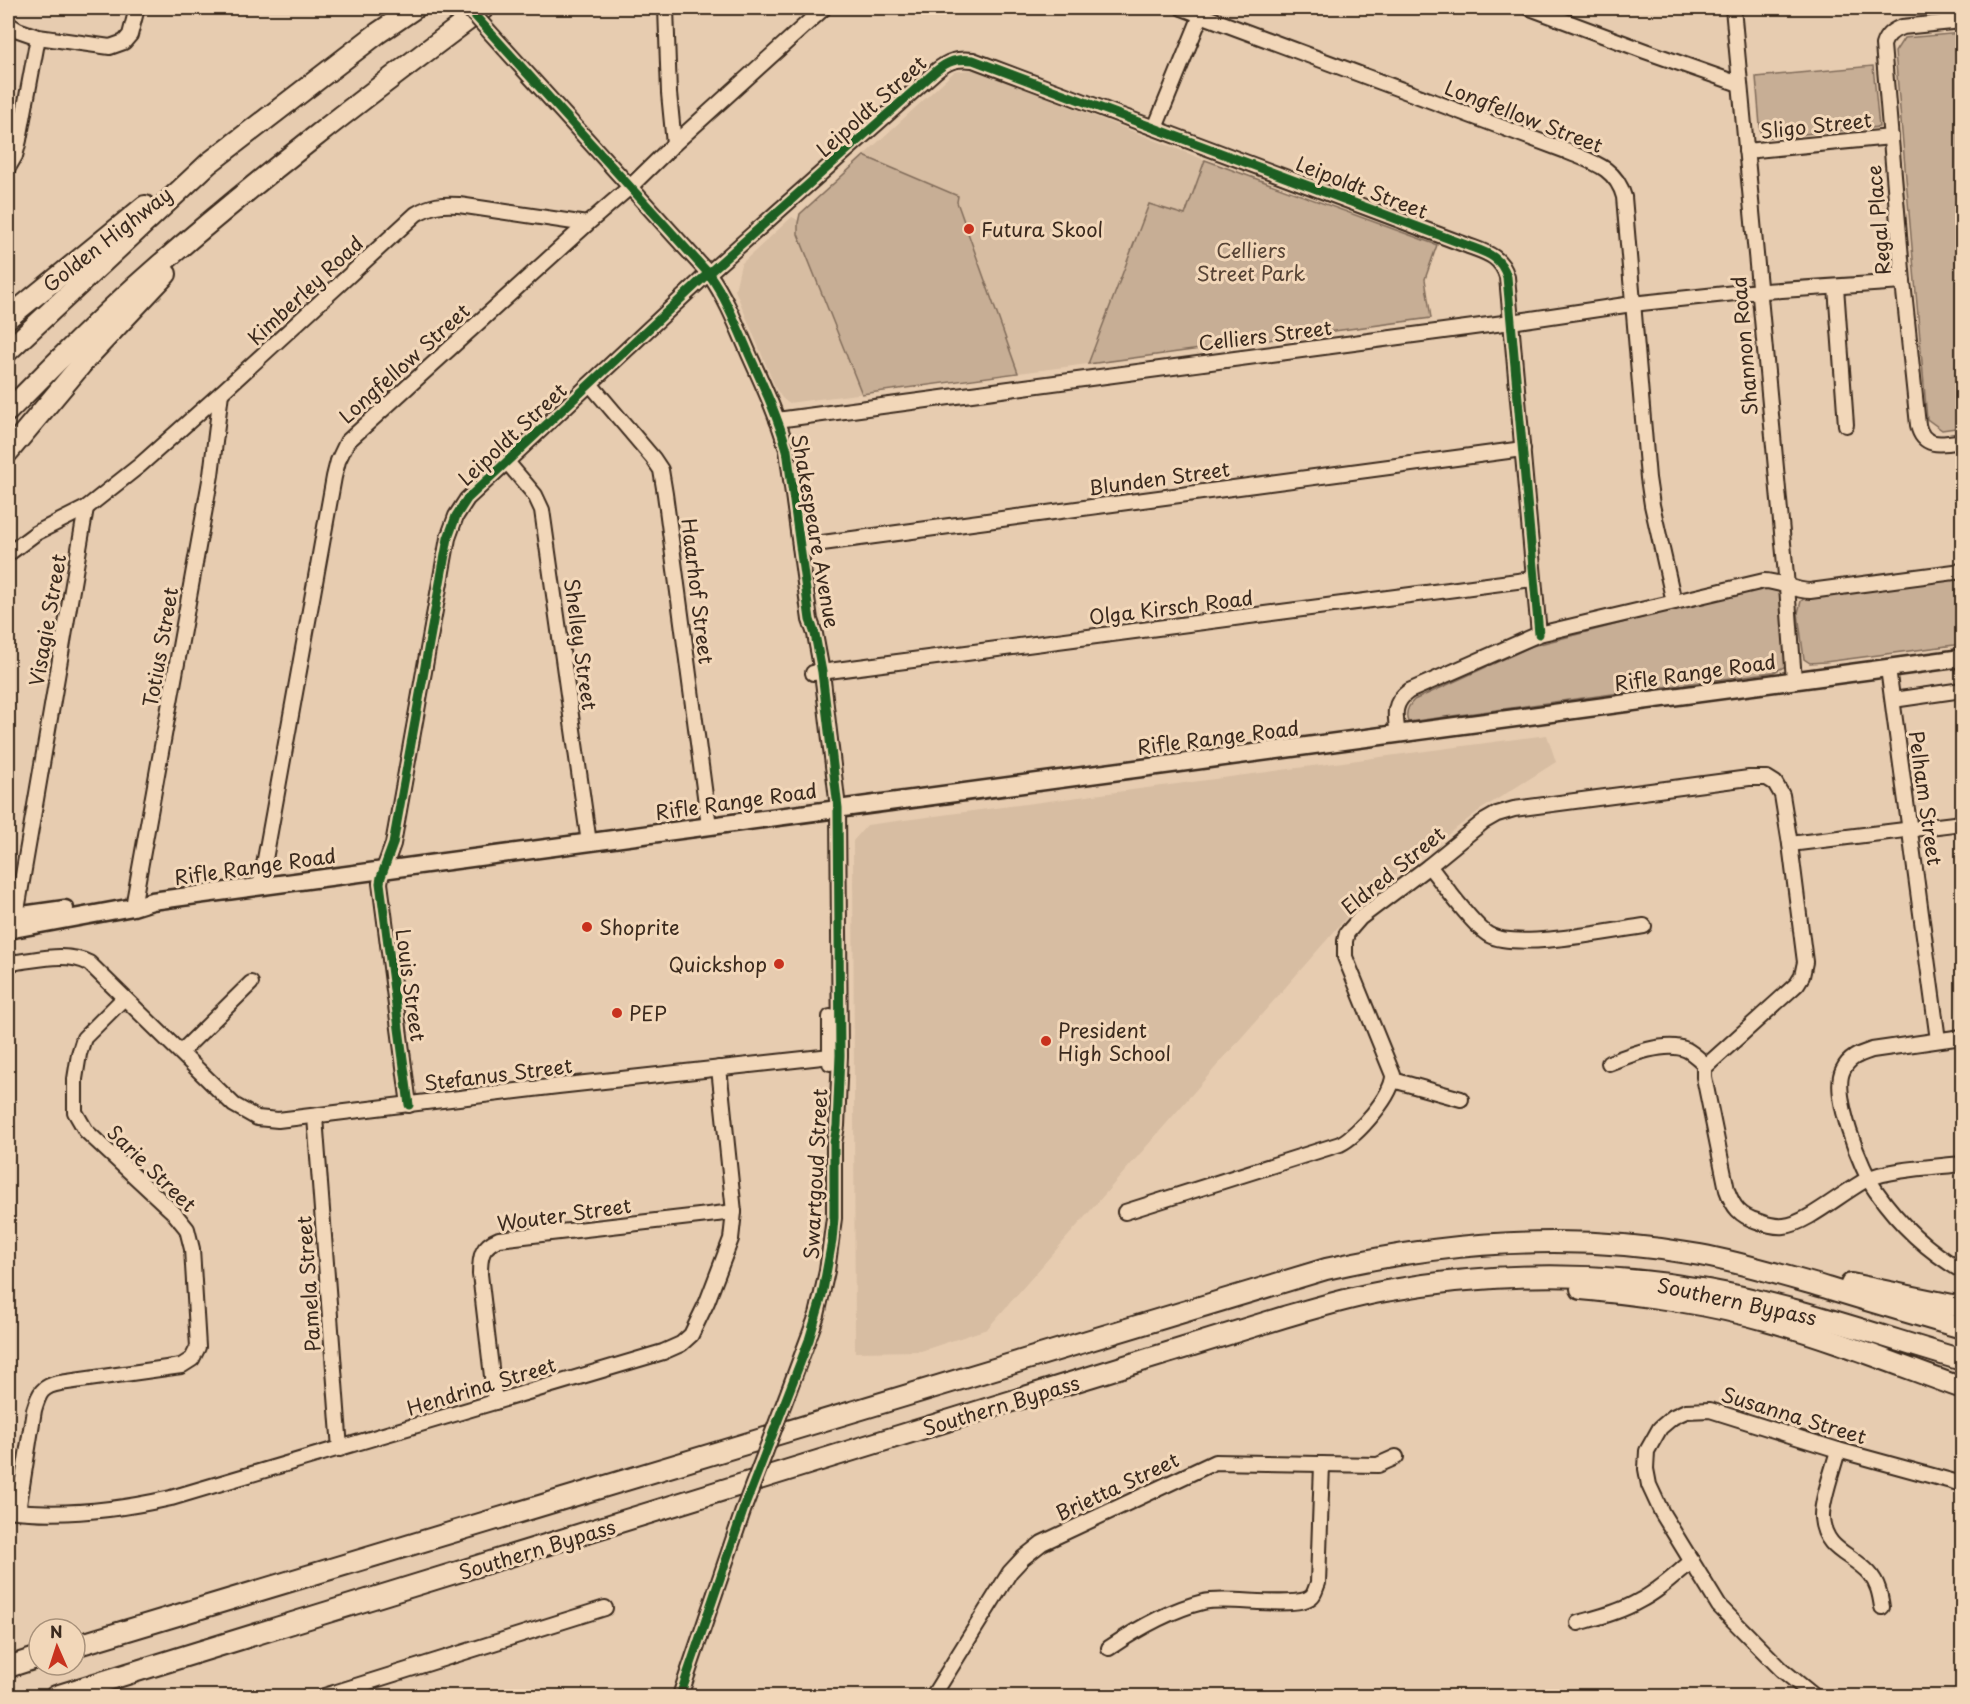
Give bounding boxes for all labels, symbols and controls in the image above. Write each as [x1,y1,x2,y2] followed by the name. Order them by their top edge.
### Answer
[809,48,933,164] street label: Leipoldt Street
[1441,72,1607,160] street label: Longfellow Street
[1759,104,1873,146] street label: Sligo Street
[1292,148,1432,226] street label: Leipoldt Street
[1858,164,1898,276] street label: Regal Place
[36,179,178,299] street label: Golden Highway
[981,214,1103,244] place label: Futura Skool
[962,222,976,236] marker: Futura Skool
[241,228,369,352] street label: Kimberley Road
[1197,235,1305,288] park label: Celliers Street Park
[1723,275,1765,417] street label: Shannon Road
[332,296,476,430] street label: Longfellow Street
[1197,312,1333,358] street label: Celliers Street
[451,376,573,492] street label: Leipoldt Street
[784,431,848,631] street label: Shakespeare Avenue
[1086,453,1232,503] street label: Blunden Street
[674,516,722,666] street label: Haarhof Street
[21,551,73,689] street label: Visagie Street
[557,576,605,712] street label: Shelley Street
[1087,582,1255,632] street label: Olga Kirsch Road
[135,585,185,709] street label: Totius Street
[1612,646,1778,698] street label: Rifle Range Road
[1135,712,1301,762] street label: Rifle Range Road
[1902,729,1950,867] street label: Pelham Street
[653,775,819,827] street label: Rifle Range Road
[1335,819,1451,921] street label: Eldred Street
[172,840,338,892] street label: Rifle Range Road
[599,912,680,942] place label: Shoprite
[580,920,594,934] marker: Shoprite
[388,927,434,1043] street label: Louis Street
[668,949,767,979] place label: Quickshop
[772,957,786,971] marker: Quickshop
[629,998,667,1028] place label: PEP
[610,1006,624,1020] marker: PEP
[1058,1015,1171,1068] place label: President High School
[1039,1034,1053,1048] marker: President High School
[422,1050,574,1098] street label: Stefanus Street
[796,1088,834,1260] street label: Swartgoud Street
[101,1118,203,1218] street label: Sarie Street
[495,1190,633,1238] street label: Wouter Street
[288,1215,328,1353] street label: Pamela Street
[1655,1269,1819,1333] street label: Southern Bypass
[403,1349,559,1423] street label: Hendrina Street
[919,1367,1083,1443] street label: Southern Bypass
[1718,1379,1870,1451] street label: Susanna Street
[1050,1444,1184,1528] street label: Brietta Street
[455,1511,619,1587] street label: Southern Bypass
[27,1617,87,1677] north arrow
[49,1619,63,1643] text: N

